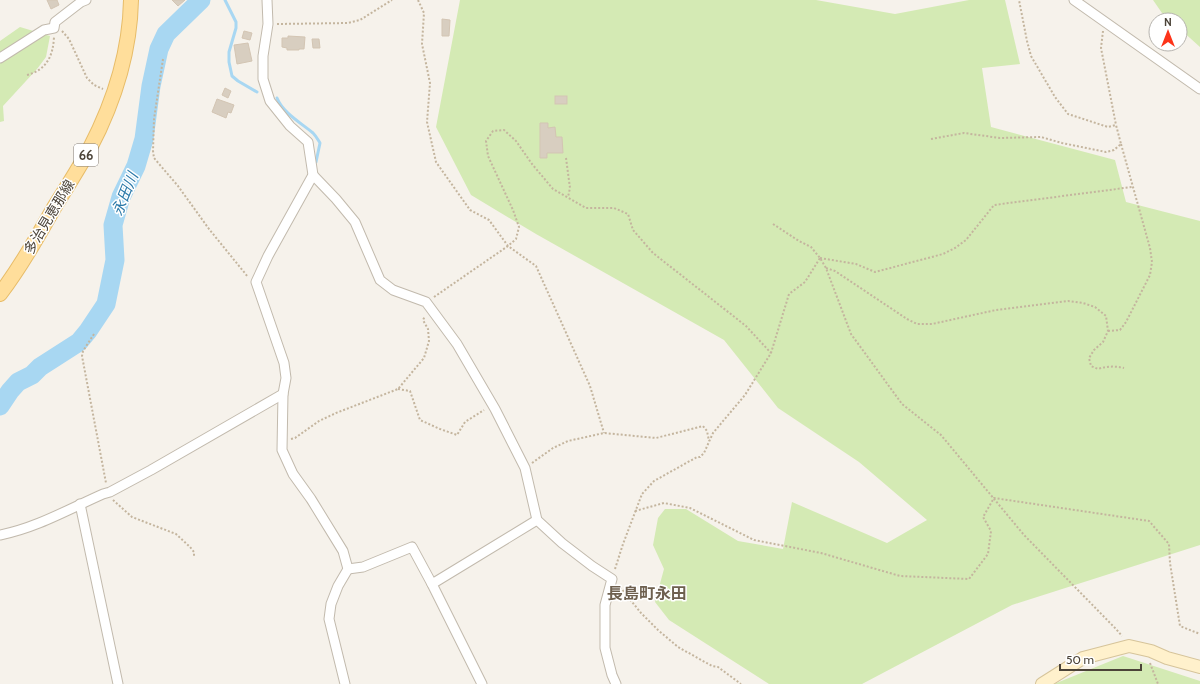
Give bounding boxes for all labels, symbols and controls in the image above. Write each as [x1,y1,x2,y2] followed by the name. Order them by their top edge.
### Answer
[1148,12,1188,52] north arrow
[1164,15,1172,29] text: N
[74,144,98,166] road number: 66
[108,168,143,218] water label: 永田川
[20,176,78,258] street label: 多治見恵那線
[607,584,687,603] district label: 長島町永田
[1060,646,1141,672] scale bar
[1066,652,1094,667] text: 50 m

